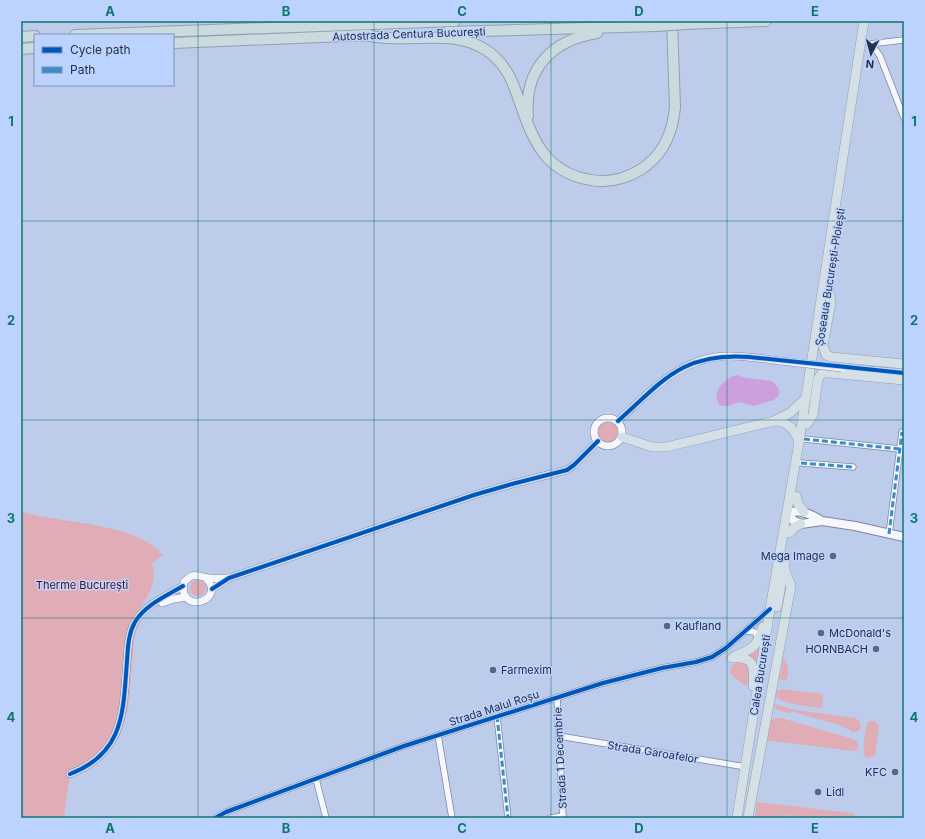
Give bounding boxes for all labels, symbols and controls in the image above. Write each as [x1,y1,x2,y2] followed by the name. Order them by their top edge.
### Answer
[105,3,115,19] text: A
[282,3,291,19] text: B
[457,3,467,19] text: C
[634,3,644,19] text: D
[811,3,819,19] text: E
[332,24,486,44] street label: Autostrada Centura București
[34,34,174,86] legend
[851,34,891,74] north arrow
[70,42,131,57] text: Cycle path
[865,57,875,71] text: N
[70,62,95,77] text: Path
[8,113,14,129] text: 1
[911,113,917,129] text: 1
[812,207,848,347] street label: Șoseaua București-Ploiești
[7,312,15,328] text: 2
[910,312,918,328] text: 2
[7,510,15,526] text: 3
[910,510,918,526] text: 3
[761,549,825,563] place label: Mega Image
[828,551,838,561] marker: Mega Image
[36,578,128,592] park label: Therme București
[675,619,721,633] place label: Kaufland
[662,621,672,631] marker: Kaufland
[829,626,891,640] place label: McDonald's
[816,628,826,638] marker: McDonald's
[747,634,773,716] street label: Calea București
[805,642,868,656] place label: HORNBACH
[871,644,881,654] marker: HORNBACH
[501,663,552,677] place label: Farmexim
[488,665,498,675] marker: Farmexim
[447,687,541,729] street label: Strada Malul Roșu
[550,707,570,809] street label: Strada 1 Decembrie
[7,709,16,725] text: 4
[910,709,919,725] text: 4
[607,738,699,766] street label: Strada Garoafelor
[865,765,887,779] place label: KFC
[890,767,900,777] marker: KFC
[826,785,844,799] place label: Lidl
[813,787,823,797] marker: Lidl
[105,820,115,836] text: A
[282,820,291,836] text: B
[457,820,467,836] text: C
[634,820,644,836] text: D
[811,820,819,836] text: E

